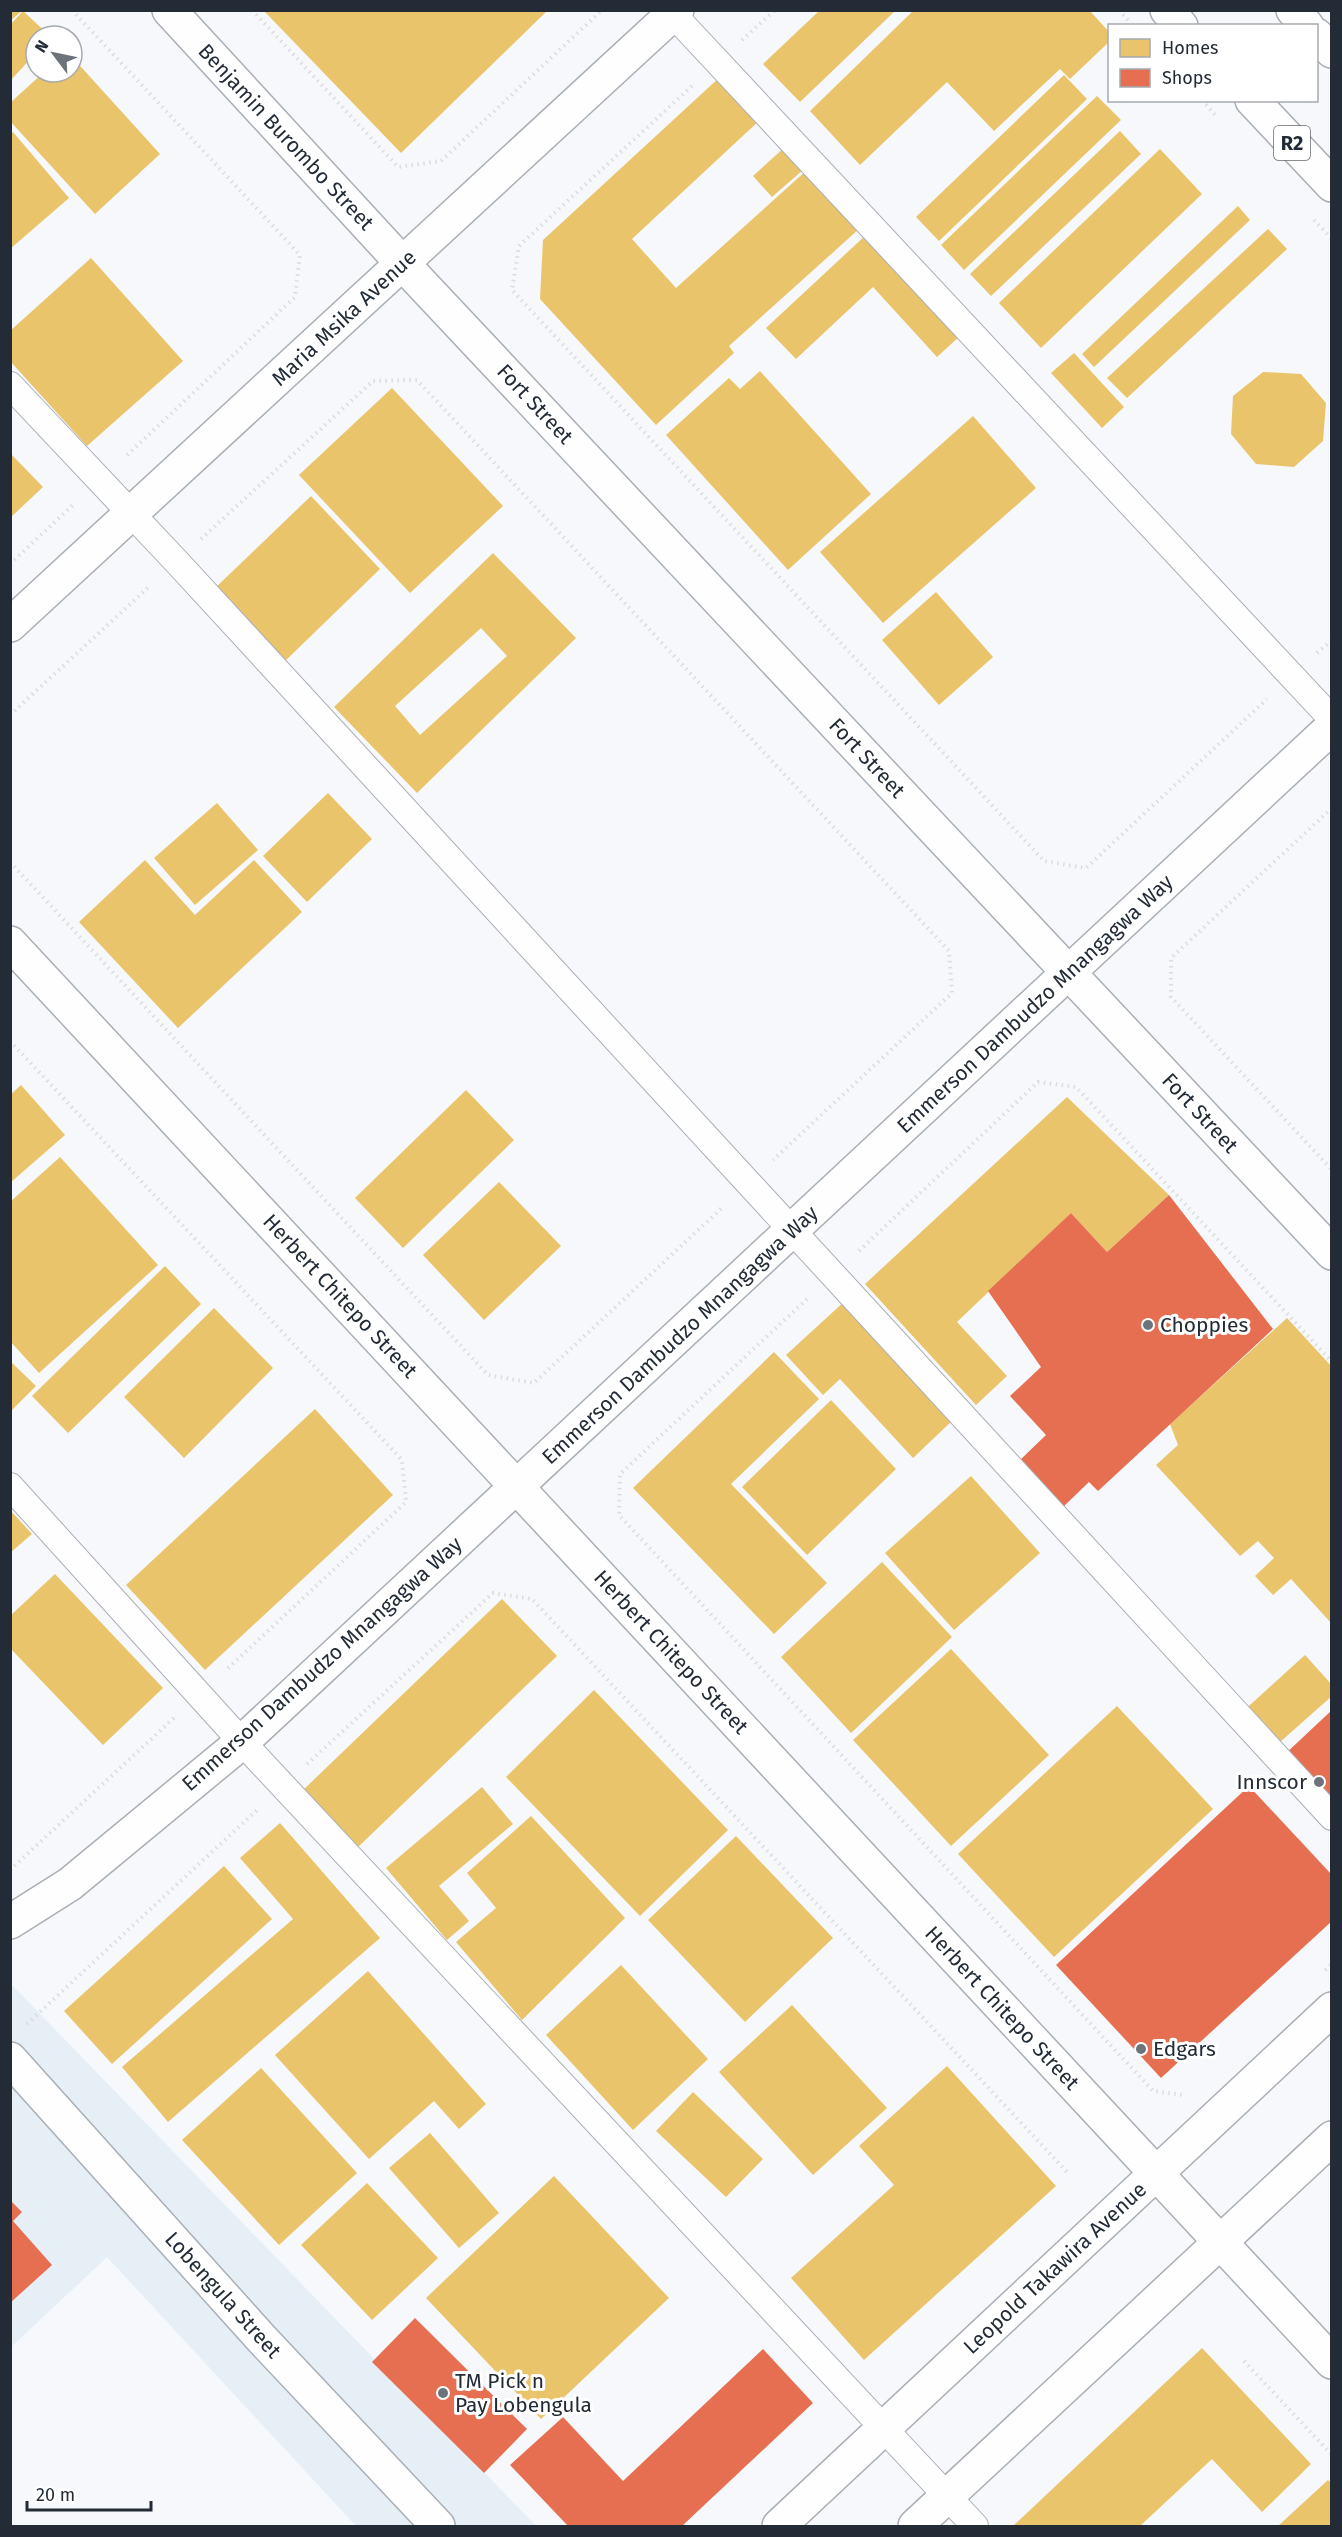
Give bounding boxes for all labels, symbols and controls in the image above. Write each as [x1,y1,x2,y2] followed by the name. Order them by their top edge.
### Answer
[24,24,84,84] north arrow
[1108,24,1318,102] legend
[31,37,53,56] text: N
[1162,37,1218,59] text: Homes
[193,38,380,236] street label: Benjamin Burombo Street
[1162,67,1212,89] text: Shops
[1274,126,1310,160] road number: R2
[266,244,422,392] street label: Maria Msika Avenue
[491,359,579,450] street label: Fort Street
[823,713,911,804] street label: Fort Street
[892,869,1179,1139] street label: Emmerson Dambudzo Mnangagwa Way
[1156,1068,1244,1159] street label: Fort Street
[537,1200,824,1470] street label: Emmerson Dambudzo Mnangagwa Way
[257,1209,423,1384] street label: Herbert Chitepo Street
[1160,1312,1248,1338] place label: Choppies
[1141,1318,1155,1332] marker: Choppies
[177,1531,468,1797] street label: Emmerson Dambudzo Mnangagwa Way
[588,1565,754,1740] street label: Herbert Chitepo Street
[1236,1769,1307,1795] place label: Innscor
[1312,1775,1326,1789] marker: Innscor
[919,1921,1085,2096] street label: Herbert Chitepo Street
[1153,2036,1216,2062] place label: Edgars
[1134,2042,1148,2056] marker: Edgars
[958,2176,1152,2360] street label: Leopold Takawira Avenue
[159,2226,287,2364] street label: Lobengula Street
[455,2368,592,2418] place label: TM Pick n Pay Lobengula
[436,2386,450,2400] marker: TM Pick n Pay Lobengula
[27,2474,152,2512] scale bar
[36,2484,75,2506] text: 20 m

